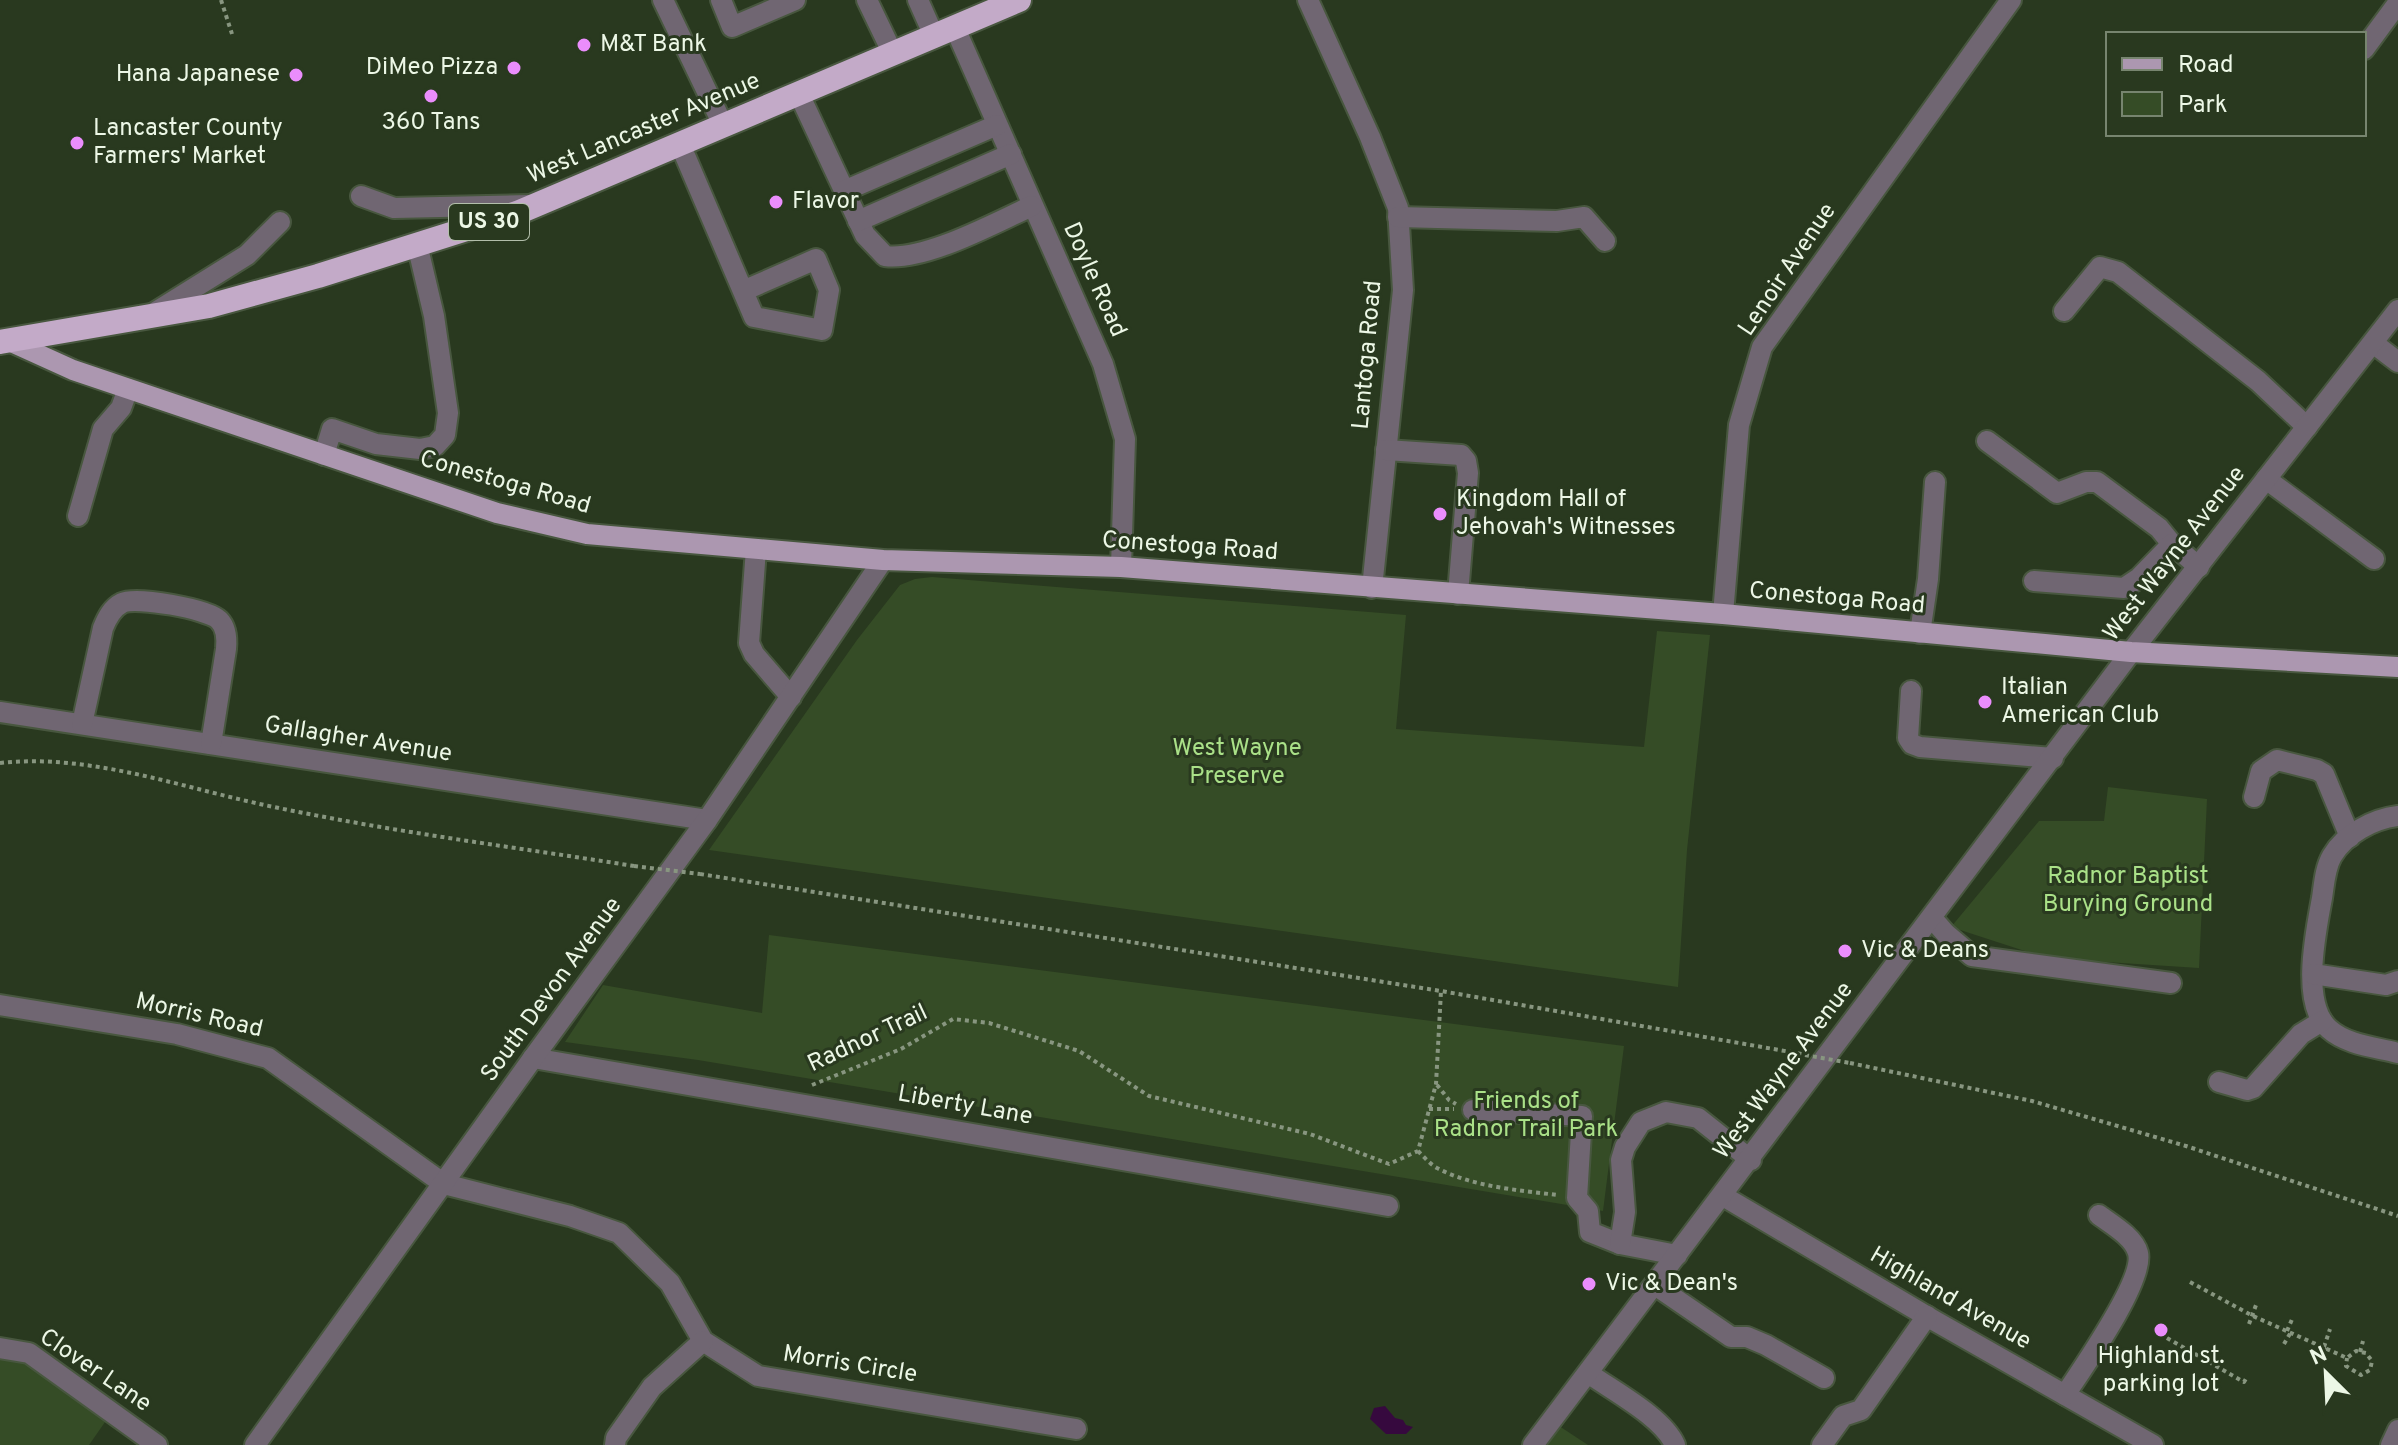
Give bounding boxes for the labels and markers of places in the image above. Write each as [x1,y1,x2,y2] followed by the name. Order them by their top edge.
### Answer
[600,30,707,60] place label: M&T Bank
[575,36,593,54] marker: M&T Bank
[366,53,498,83] place label: DiMeo Pizza
[505,59,523,77] marker: DiMeo Pizza
[116,60,280,90] place label: Hana Japanese
[287,66,305,84] marker: Hana Japanese
[422,87,440,105] marker: 360 Tans
[381,108,481,138] place label: 360 Tans
[93,114,283,172] place label: Lancaster County Farmers' Market
[68,134,86,152] marker: Lancaster County Farmers' Market
[792,187,859,217] place label: Flavor
[767,193,785,211] marker: Flavor
[1456,485,1676,543] place label: Kingdom Hall of Jehovah's Witnesses
[1431,505,1449,523] marker: Kingdom Hall of Jehovah's Witnesses
[2001,673,2159,731] place label: Italian American Club
[1976,693,1994,711] marker: Italian American Club
[1861,936,1989,966] place label: Vic & Deans
[1836,942,1854,960] marker: Vic & Deans
[1605,1269,1738,1299] place label: Vic & Dean's
[1580,1275,1598,1293] marker: Vic & Dean's
[2152,1321,2170,1339] marker: Highland st. parking lot
[2097,1342,2225,1400] place label: Highland st. parking lot

